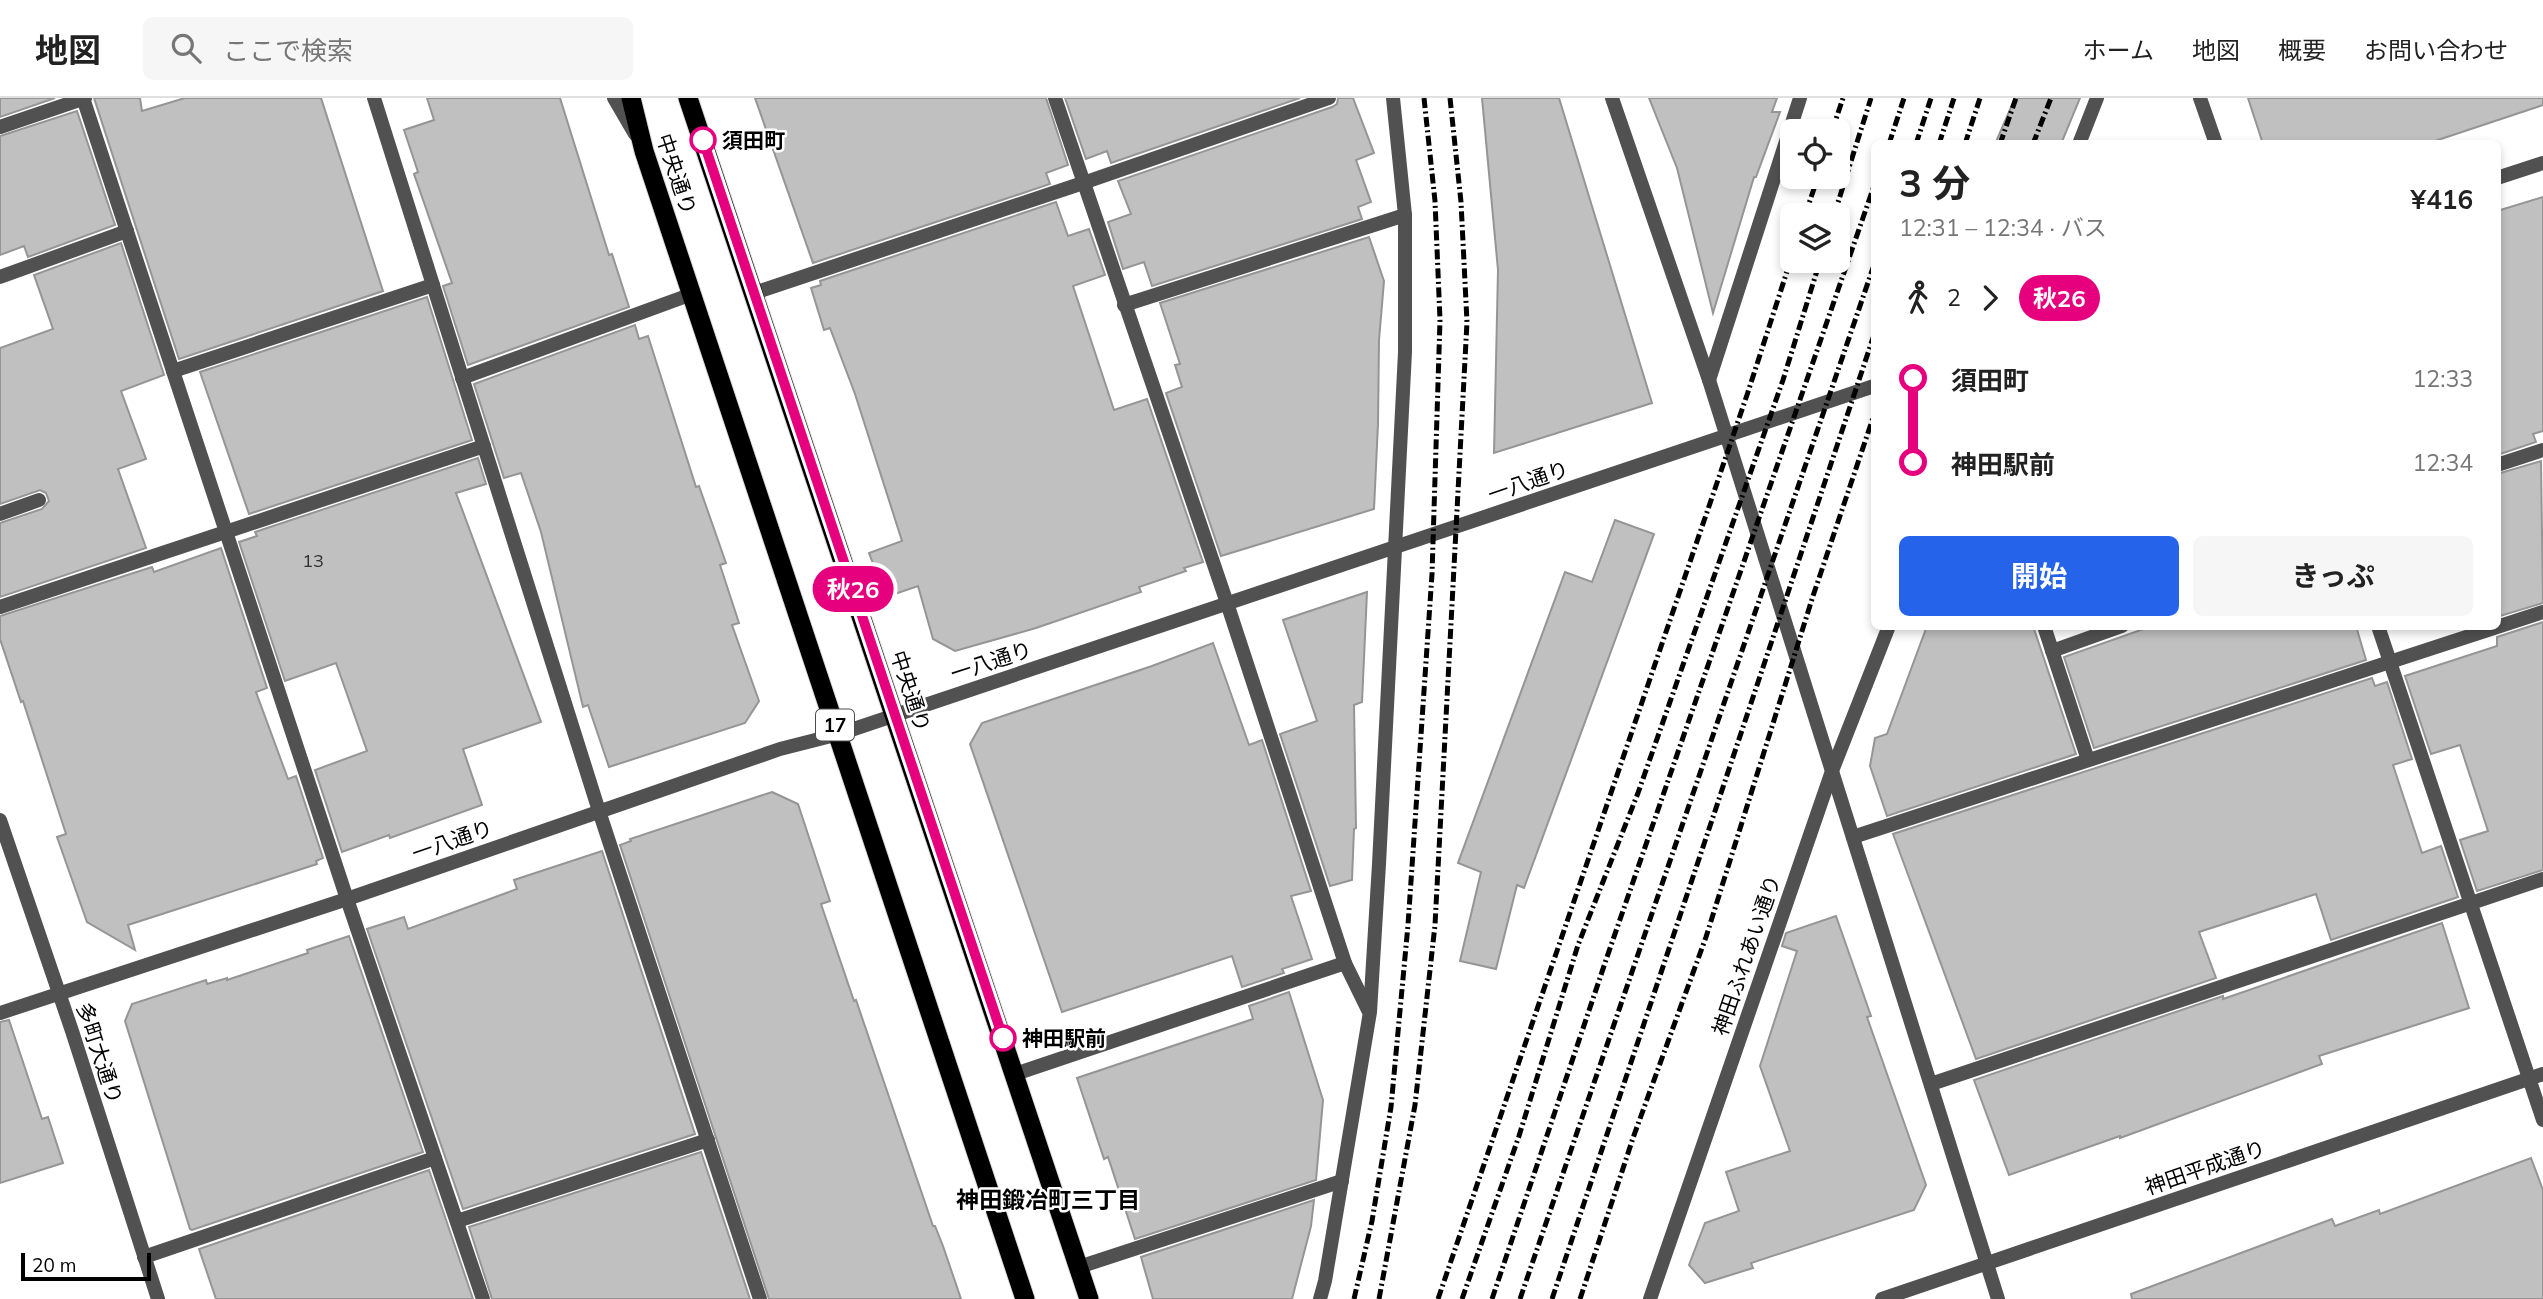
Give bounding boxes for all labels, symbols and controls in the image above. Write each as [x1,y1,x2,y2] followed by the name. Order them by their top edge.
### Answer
[143,17,633,80] search box
[35,29,101,70] text: 地図
[167,29,205,67] icon: search
[223,34,353,67] text: ここで検索
[2083,35,2154,65] text: ホーム
[2192,35,2240,65] text: 地図
[2278,35,2326,65] text: 概要
[2364,35,2508,65] text: お問い合わせ
[1780,119,1850,273] map controls
[1780,119,1850,189] button: locate
[690,127,716,153] marker: 須田町
[722,127,785,153] place label: 須田町
[652,130,702,218] street label: 中央通り
[1899,159,1970,207] text: 3 分
[2411,183,2473,216] text: ¥416
[1780,203,1850,273] button: layers
[1899,213,2107,242] text: 12:31 – 12:34 · バス
[1899,279,1937,317] icon: walk
[1971,279,2009,317] icon: forward
[1947,283,1961,312] text: 2
[2033,283,2086,313] text: 秋26
[1951,364,2029,397] text: 須田町
[2413,364,2473,393] text: 12:33
[1951,448,2055,481] text: 神田駅前
[2413,448,2473,477] text: 12:34
[1484,455,1572,507] street label: 一八通り
[1899,536,2179,616] button: 開始
[2193,536,2473,616] button: きっぷ
[302,549,324,572] house number: 13
[813,566,893,612] line badge: 秋26
[827,574,879,604] text: 秋26
[947,636,1035,686] street label: 一八通り
[886,647,936,735] street label: 中央通り
[816,710,854,740] road number: 17
[408,814,496,866] street label: 一八通り
[1706,871,1786,1039] street label: 神田ふれあい通り
[71,999,129,1107] street label: 多町大通り
[990,1025,1016,1051] marker: 神田駅前
[1022,1025,1106,1051] place label: 神田駅前
[2141,1134,2269,1200] street label: 神田平成通り
[956,1185,1140,1214] district label: 神田鍛冶町三丁目
[21,1250,150,1282] scale bar
[32,1253,76,1277] text: 20 m

